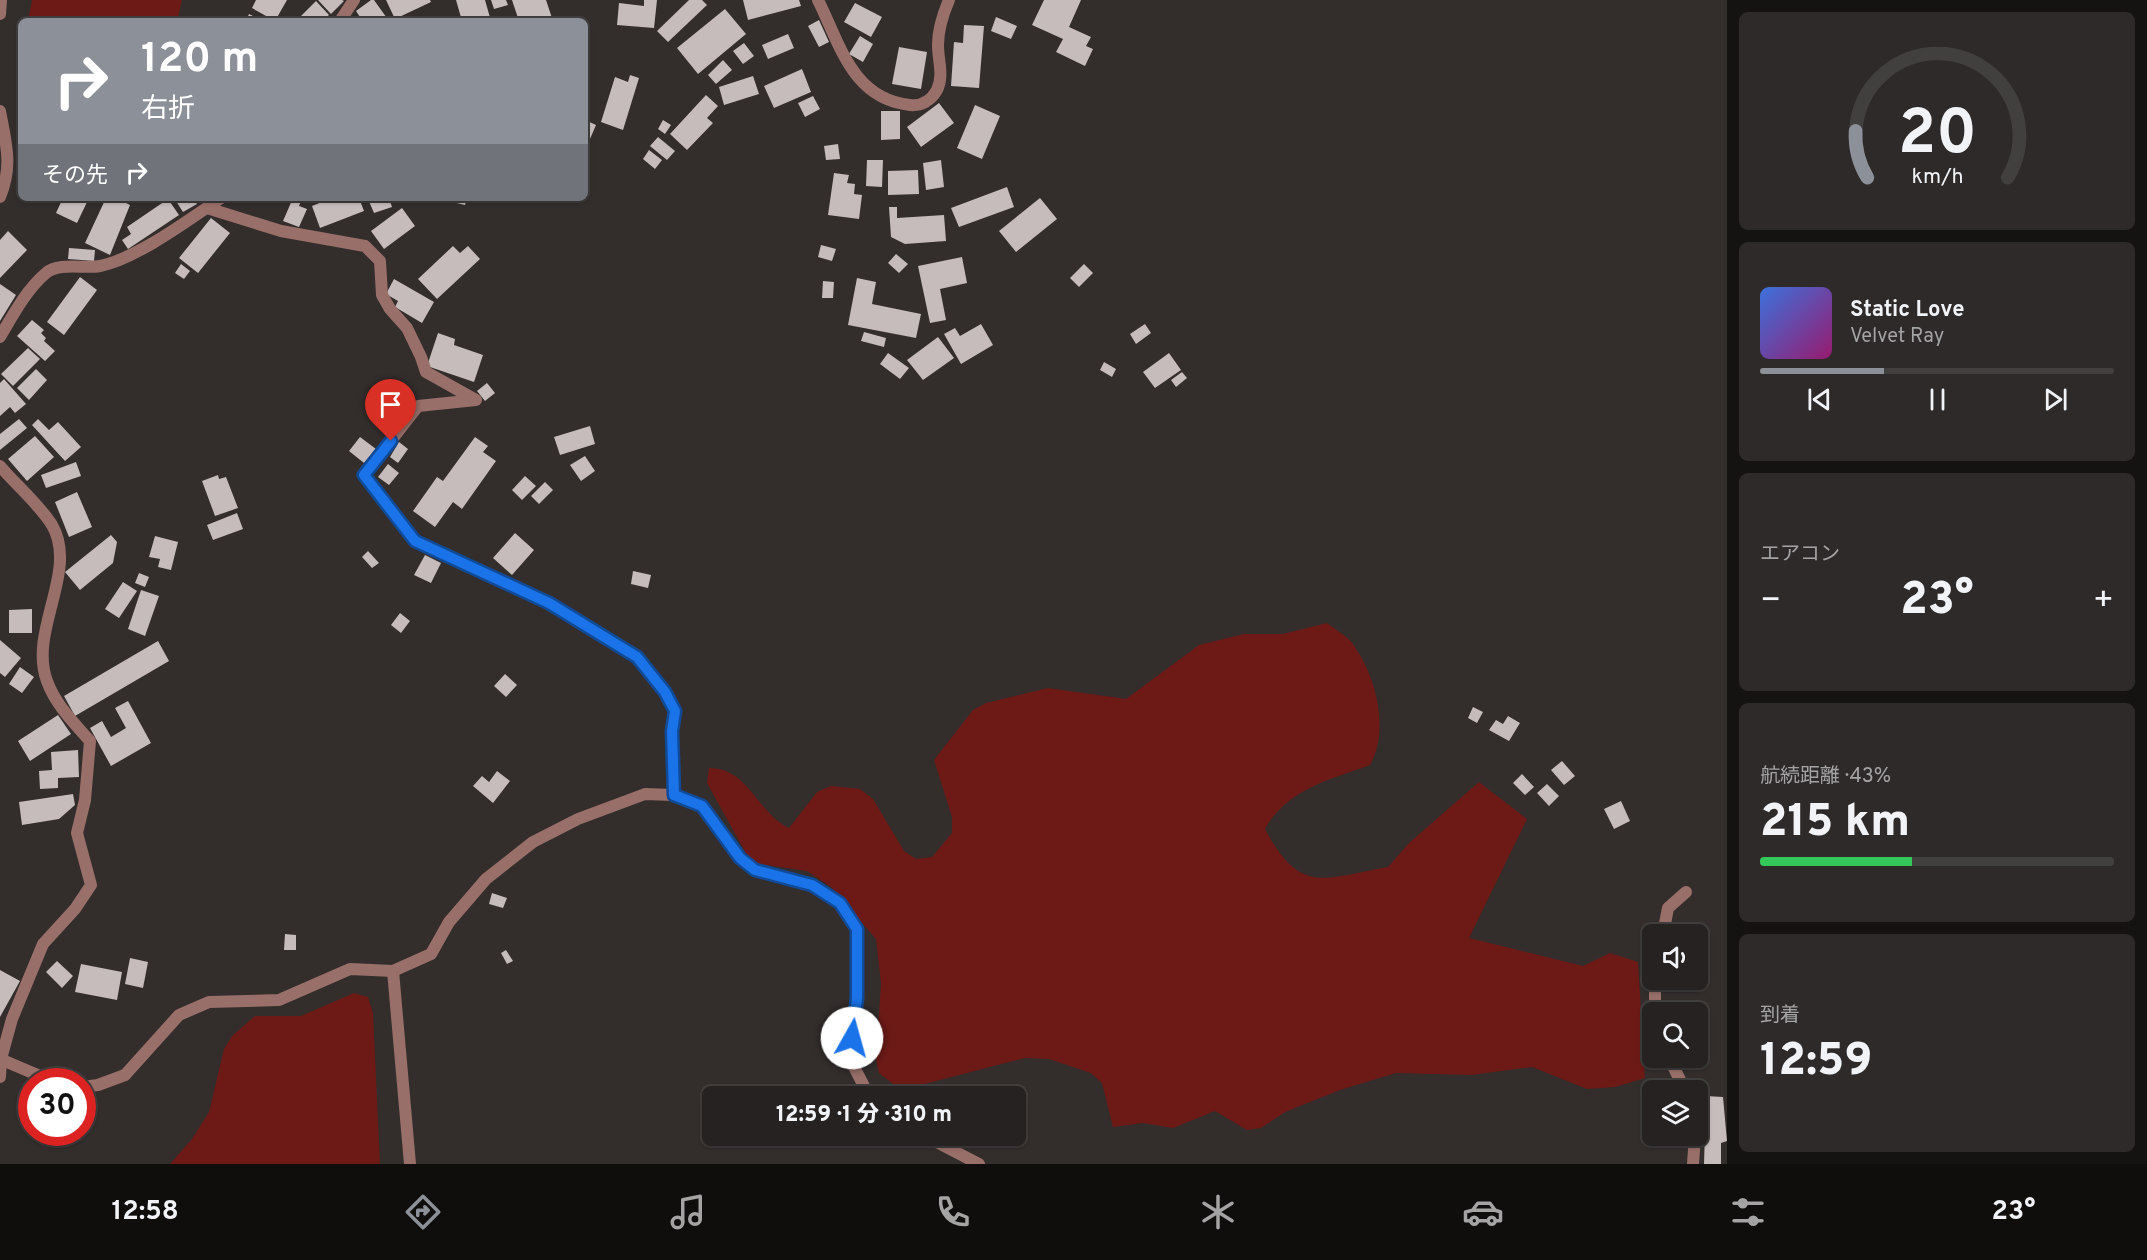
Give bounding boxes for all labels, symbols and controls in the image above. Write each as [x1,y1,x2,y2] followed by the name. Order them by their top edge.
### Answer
[141,34,258,87] text: 120 m
[42,42,120,120] icon: right
[141,93,195,127] text: 右折
[1897,97,1977,176] text: 20
[120,156,153,189] icon: right
[42,163,108,190] text: その先
[1911,165,1963,192] text: km/h
[1850,297,1964,324] text: Static Love
[1850,324,1944,350] text: Velvet Ray
[365,379,416,441] pin
[1803,383,1836,416] icon: previous
[1921,383,1954,416] icon: pause
[2039,383,2072,416] icon: next
[374,388,407,421] icon: arrive
[1760,542,1840,568] text: エアコン
[1900,573,1974,630] text: 23°
[1760,581,1781,623] text: −
[2093,581,2114,623] text: +
[1760,764,1891,790] text: 航続距離 · 43%
[1760,795,1910,852] text: 215 km
[1642,924,1708,1146] map controls
[1642,924,1708,990] button: sound
[1642,1002,1708,1068] button: search
[1760,1003,1800,1029] text: 到着
[820,1006,884,1070] position arrow
[1760,1034,1873,1091] text: 12:59
[18,1068,96,1146] speed limit sign: 30
[1642,1080,1708,1146] button: layers
[776,1102,952,1129] text: 12:59 · 1 分 · 310 m
[402,1191,444,1233] icon: directions
[667,1191,709,1233] icon: music
[932,1191,974,1233] icon: phone
[1197,1191,1239,1233] icon: climate
[1462,1191,1504,1233] icon: car
[1727,1191,1769,1233] icon: filters
[111,1195,179,1229] text: 12:58
[1992,1195,2035,1229] text: 23°

